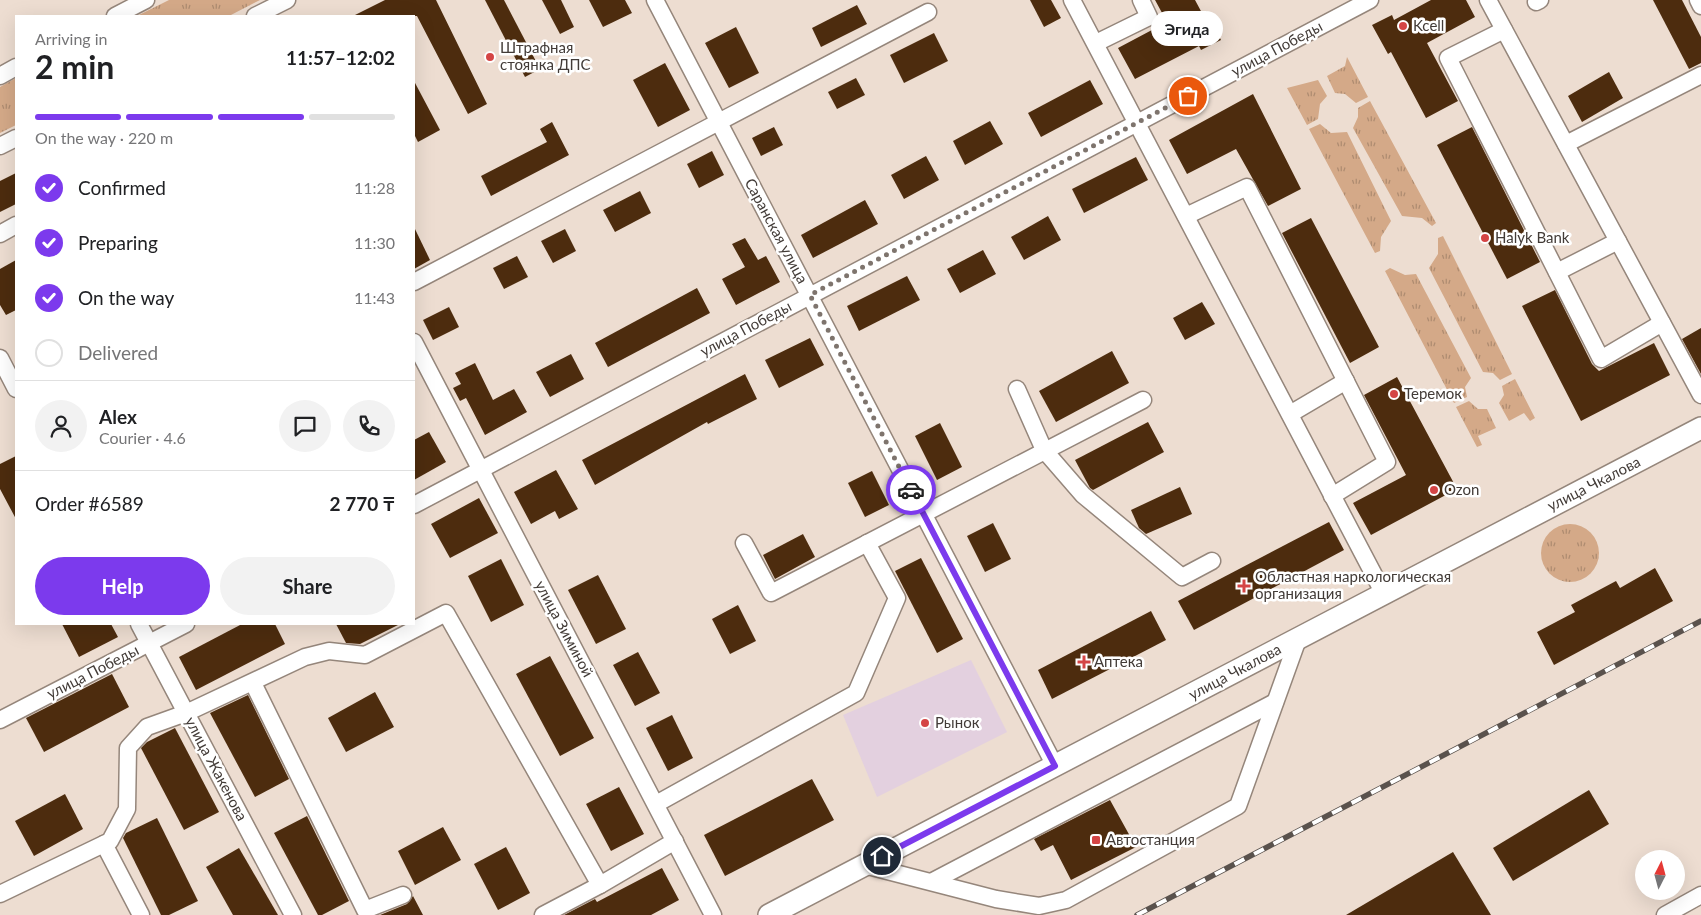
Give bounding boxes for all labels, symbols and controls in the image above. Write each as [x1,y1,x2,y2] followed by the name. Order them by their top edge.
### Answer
[1152,11,1224,46] callout: Эгида
[1228,16,1325,80] street label: улица Победы
[1413,16,1444,34] place label: Kcell
[1165,19,1209,38] text: Эгида
[1397,20,1409,32] marker: Kcell
[35,29,108,48] text: Arriving in
[500,38,591,73] place label: Штрафная стоянка ДПС
[286,46,395,69] text: 11:57–12:02
[35,47,114,86] text: 2 min
[484,51,496,63] marker: Штрафная стоянка ДПС
[1167,75,1209,117] pin
[1174,82,1202,110] icon: bag
[35,128,173,147] text: On the way · 220 m
[35,174,63,202] icon: check
[742,175,812,286] street label: Саранская улица
[78,176,166,199] text: Confirmed
[354,178,395,197] text: 11:28
[1495,228,1570,246] place label: Halyk Bank
[35,229,63,257] icon: check
[78,231,158,254] text: Preparing
[1479,232,1491,244] marker: Halyk Bank
[354,233,395,252] text: 11:30
[35,284,63,312] icon: check
[78,286,174,309] text: On the way
[354,288,395,307] text: 11:43
[697,296,794,360] street label: улица Победы
[78,341,158,364] text: Delivered
[1404,384,1462,402] place label: Теремок
[1388,388,1400,400] marker: Теремок
[35,400,87,452] button: person
[279,400,331,452] button: chat
[343,400,395,452] button: phone
[99,405,137,428] text: Alex
[99,428,186,447] text: Courier · 4.6
[1544,452,1643,514] street label: улица Чкалова
[886,465,936,515] courier
[897,476,925,504] icon: car
[1444,480,1479,498] place label: Ozon
[1428,484,1440,496] marker: Ozon
[35,492,144,515] text: Order #6589
[330,492,395,515] text: 2 770 ₸
[35,557,210,615] button: Help
[220,557,395,615] button: Share
[1255,567,1451,602] place label: Областная наркологическая организация
[532,577,598,680] street label: улица Зиминой
[1237,579,1251,593] marker: Областная наркологическая организация
[1185,639,1284,703] street label: улица Чкалова
[44,640,142,702] street label: улица Победы
[1094,652,1143,670] place label: Аптека
[1078,656,1090,668] marker: Аптека
[935,713,980,731] place label: Рынок
[182,714,252,824] street label: улица Жакенова
[919,717,931,729] marker: Рынок
[1106,830,1195,848] place label: Автостанция
[1090,834,1102,846] marker: Автостанция
[861,835,903,877] pin
[868,842,896,870] icon: home
[1635,850,1685,900] north arrow
[1635,850,1685,900] map controls

